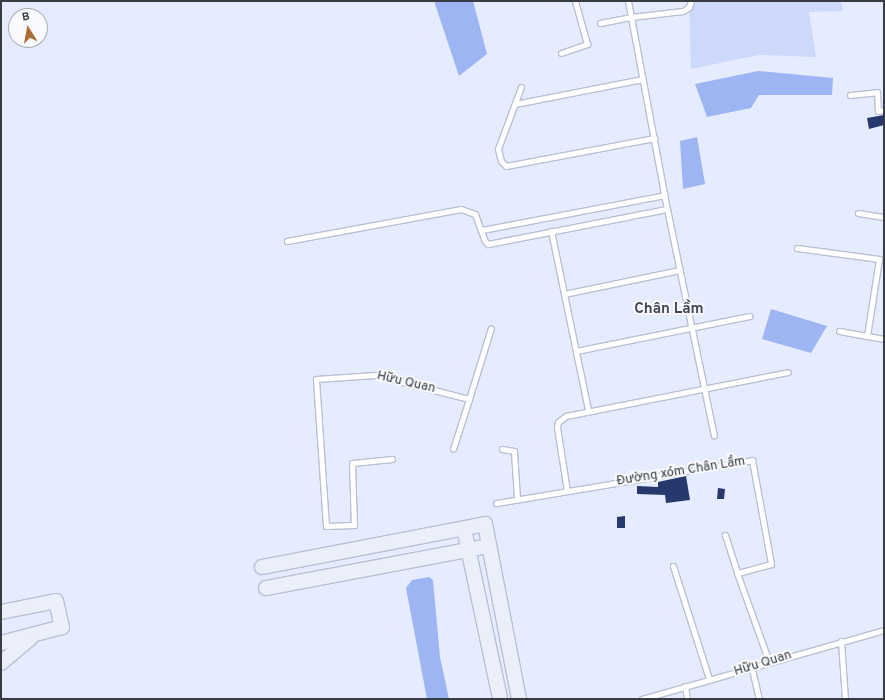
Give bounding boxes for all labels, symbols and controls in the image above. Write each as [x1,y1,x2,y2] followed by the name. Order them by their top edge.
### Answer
[8,8,48,48] north arrow
[21,10,31,25] text: B
[634,301,704,319] district label: Chân Lầm
[375,369,437,397] street label: Hữu Quan
[616,454,746,490] street label: Đường xóm Chân Lầm
[732,648,794,680] street label: Hữu Quan

